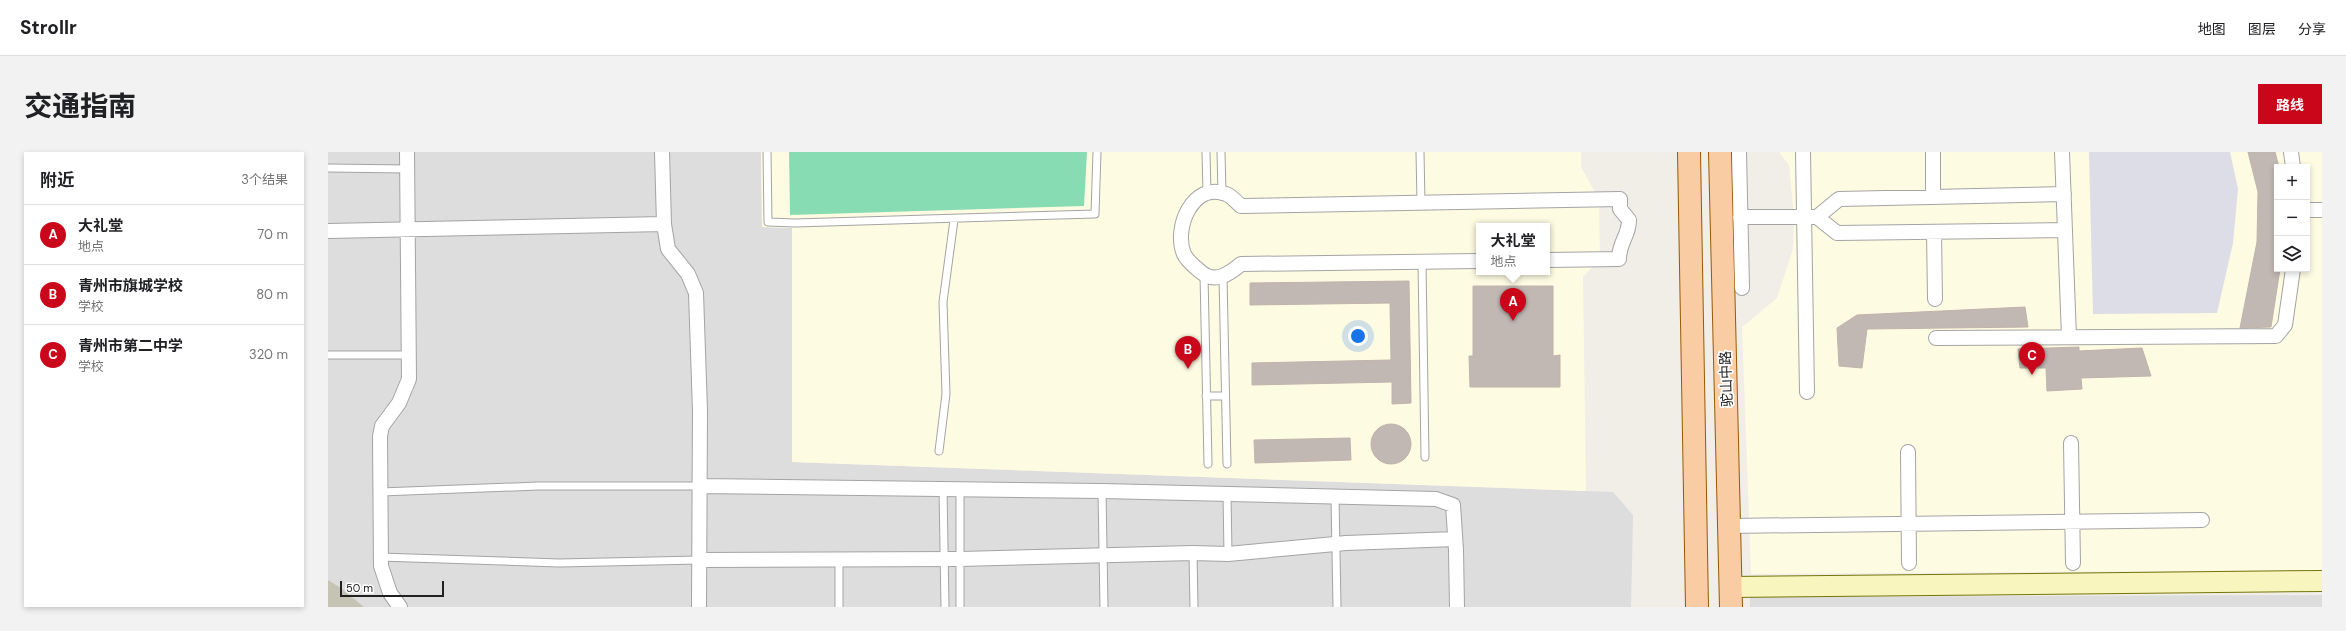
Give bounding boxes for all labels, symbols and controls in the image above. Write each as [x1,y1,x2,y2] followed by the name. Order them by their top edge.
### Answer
[20,15,77,40] text: Strollr
[2198,20,2226,38] text: 地图
[2248,20,2276,38] text: 图层
[2298,20,2326,38] text: 分享
[2258,84,2322,124] button: 路线
[24,88,136,125] text: 交通指南
[2274,164,2310,272] map controls
[2274,164,2310,200] button: +
[40,169,74,191] text: 附近
[241,171,288,188] text: 3个结果
[2274,200,2310,236] button: −
[78,216,123,236] text: 大礼堂
[1476,223,1550,275] popup
[48,226,58,243] text: A
[257,226,288,243] text: 70 m
[1490,231,1536,251] text: 大礼堂
[2274,236,2310,272] button: layers
[78,238,104,255] text: 地点
[1490,253,1517,270] text: 地点
[78,276,183,296] text: 青州市旗城学校
[49,286,57,303] text: B
[256,286,288,303] text: 80 m
[1500,288,1526,321] pin: A
[78,298,104,315] text: 学校
[1348,326,1368,346] your location
[78,336,183,356] text: 青州市第二中学
[1175,336,1201,369] pin: B
[2019,342,2045,375] pin: C
[48,346,58,363] text: C
[249,346,288,363] text: 320 m
[1716,351,1736,407] street label: 驼山中路
[78,358,104,375] text: 学校
[340,579,444,598] scale bar
[346,581,373,595] text: 50 m

